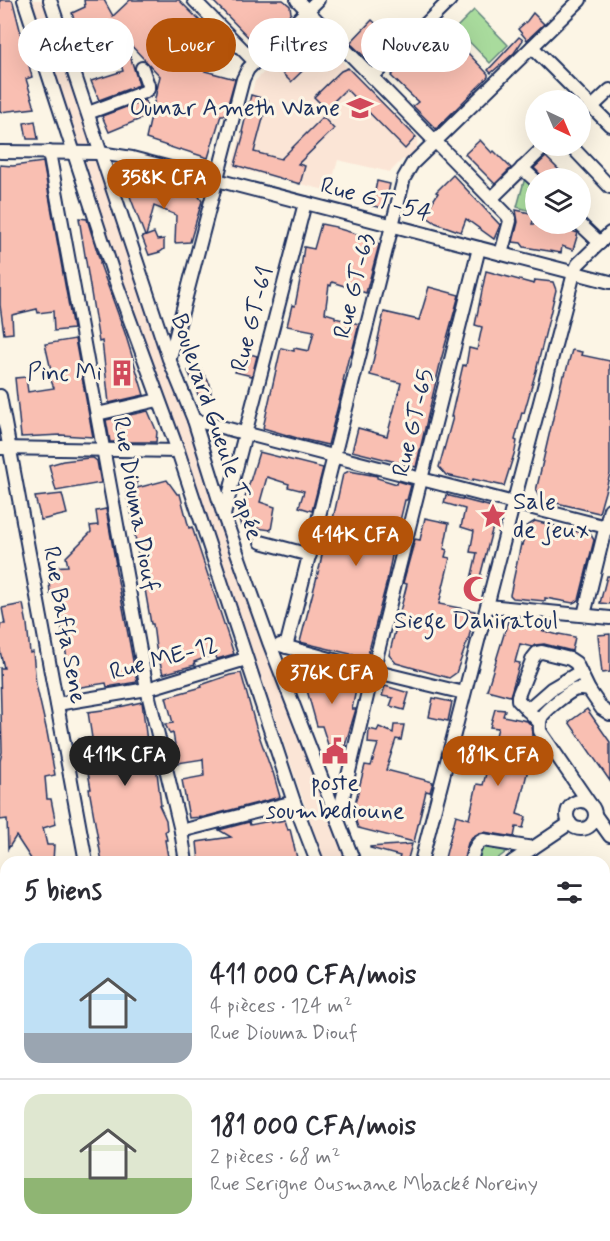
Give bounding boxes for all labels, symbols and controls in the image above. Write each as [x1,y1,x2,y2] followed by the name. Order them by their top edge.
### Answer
[18,18,134,72] chip: Acheter
[146,18,236,72] chip: Louer
[248,18,349,72] chip: Filtres
[361,18,471,72] chip: Nouveau
[525,90,591,156] north arrow
[525,90,591,234] map controls
[130,93,340,124] place label: Oumar Ameth Wane
[345,93,375,123] school or university icon: Oumar Ameth Wane
[102,159,226,210] pin: 358K CFA
[121,165,207,192] text: 358K CFA
[525,168,591,234] button: layers
[317,170,435,230] street label: Rue GT-54
[327,230,383,342] street label: Rue GT-63
[224,263,282,375] street label: Rue GT-61
[163,310,269,544] street label: Boulevard Gueule Tapée
[27,358,102,389] place label: Pinc Mi
[107,358,137,388] building icon: Pinc Mi
[386,366,442,480] street label: Rue GT-65
[104,414,166,594] street label: Rue Diouma Diouf
[513,487,589,546] place label: Sale de jeux
[478,501,508,531] place icon: Sale de jeux
[294,516,418,567] pin: 414K CFA
[312,522,400,549] text: 414K CFA
[35,544,93,706] street label: Rue Baffa Sene
[461,574,491,604] mosque icon: Siege Dahiratoul
[394,606,558,640] place label: Siege Dahiratoul
[106,630,222,688] street label: Rue ME-12
[270,654,394,705] pin: 376K CFA
[290,660,374,687] text: 376K CFA
[63,736,187,787] pin: 411K CFA
[320,736,350,766] public building icon: poste soumbedioune
[436,736,560,787] pin: 181K CFA
[83,742,167,769] text: 411K CFA
[457,742,539,769] text: 181K CFA
[265,768,405,827] place label: poste soumbedioune
[24,875,102,909] text: 5 biens
[553,876,586,909] icon: filters
[210,959,417,993] text: 411 000 CFA/mois
[72,967,144,1039] icon: home
[210,993,352,1020] text: 4 pièces · 124 m²
[210,1020,358,1047] text: Rue Diouma Diouf
[210,1110,416,1144] text: 181 000 CFA/mois
[72,1118,144,1190] icon: home
[210,1144,340,1171] text: 2 pièces · 68 m²
[210,1171,538,1198] text: Rue Serigne Ousmane Mbacké Noreiny

